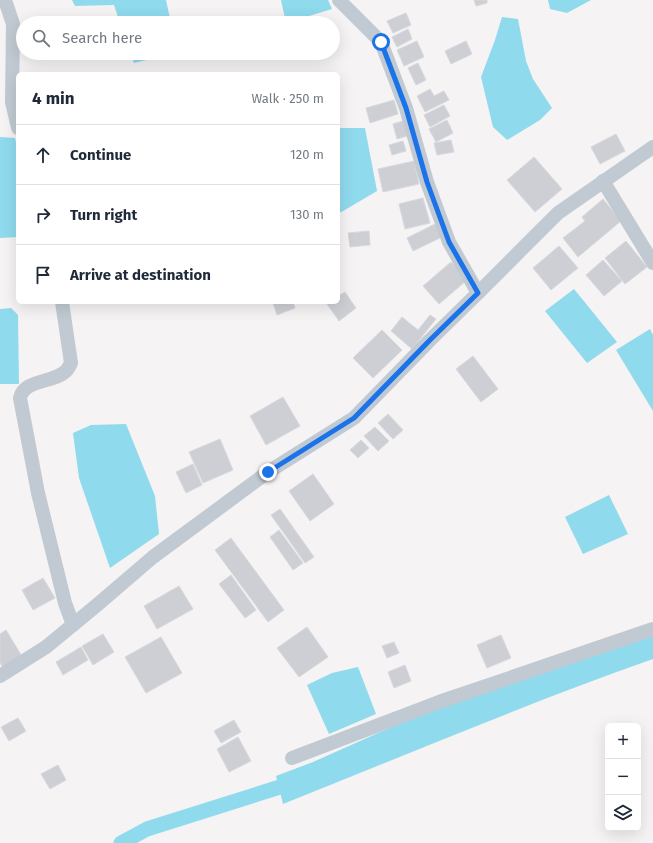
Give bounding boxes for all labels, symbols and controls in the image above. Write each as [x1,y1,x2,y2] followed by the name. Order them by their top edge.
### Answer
[16,16,340,60] search box
[30,27,52,49] icon: search
[62,29,142,47] text: Search here
[372,33,390,51] route start
[32,88,75,109] text: 4 min
[251,91,324,106] text: Walk · 250 m
[32,144,54,166] icon: ahead
[70,146,131,164] text: Continue
[290,147,324,162] text: 120 m
[32,204,54,226] icon: right
[70,206,137,224] text: Turn right
[290,207,324,222] text: 130 m
[32,264,54,286] icon: arrive
[70,266,211,284] text: Arrive at destination
[259,463,277,481] route end
[605,723,641,831] map controls
[605,723,641,759] button: +
[605,759,641,795] button: −
[605,795,641,831] button: layers

